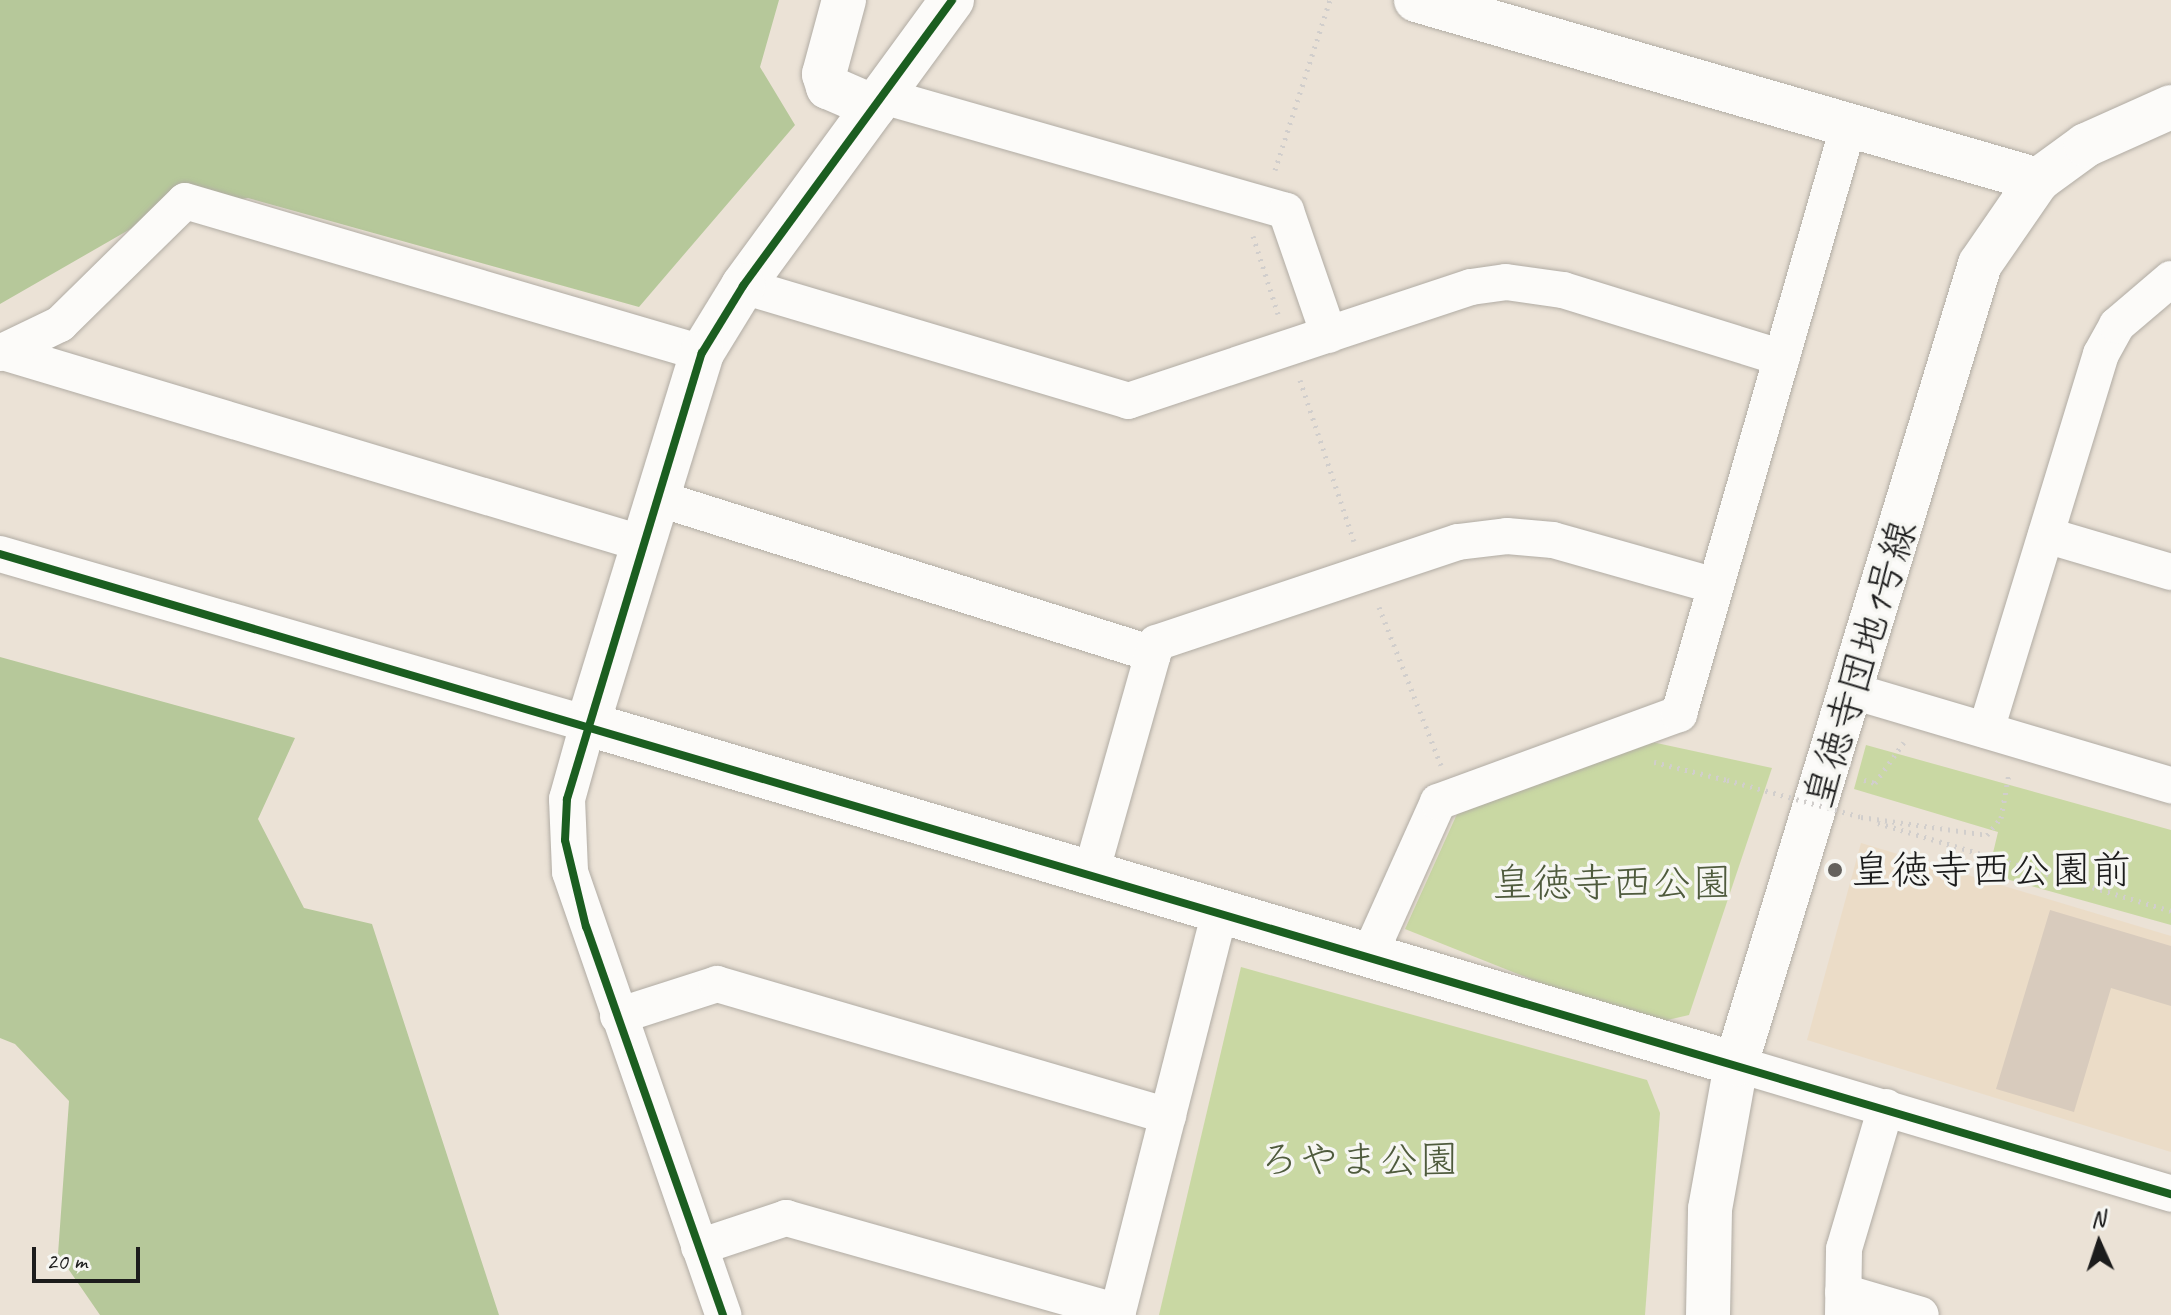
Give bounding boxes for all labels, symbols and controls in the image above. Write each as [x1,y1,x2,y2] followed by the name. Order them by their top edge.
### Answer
[1793,514,1927,814] street label: 皇徳寺団地1号線
[1851,846,2131,894] place label: 皇徳寺西公園前
[1492,859,1732,907] park label: 皇徳寺西公園
[1826,861,1844,879] marker: 皇徳寺西公園前
[1259,1136,1459,1184] park label: ろやま公園
[2059,1203,2139,1283] north arrow
[2090,1205,2105,1233] text: N
[36,1231,144,1281] scale bar
[46,1246,87,1276] text: 20 m

